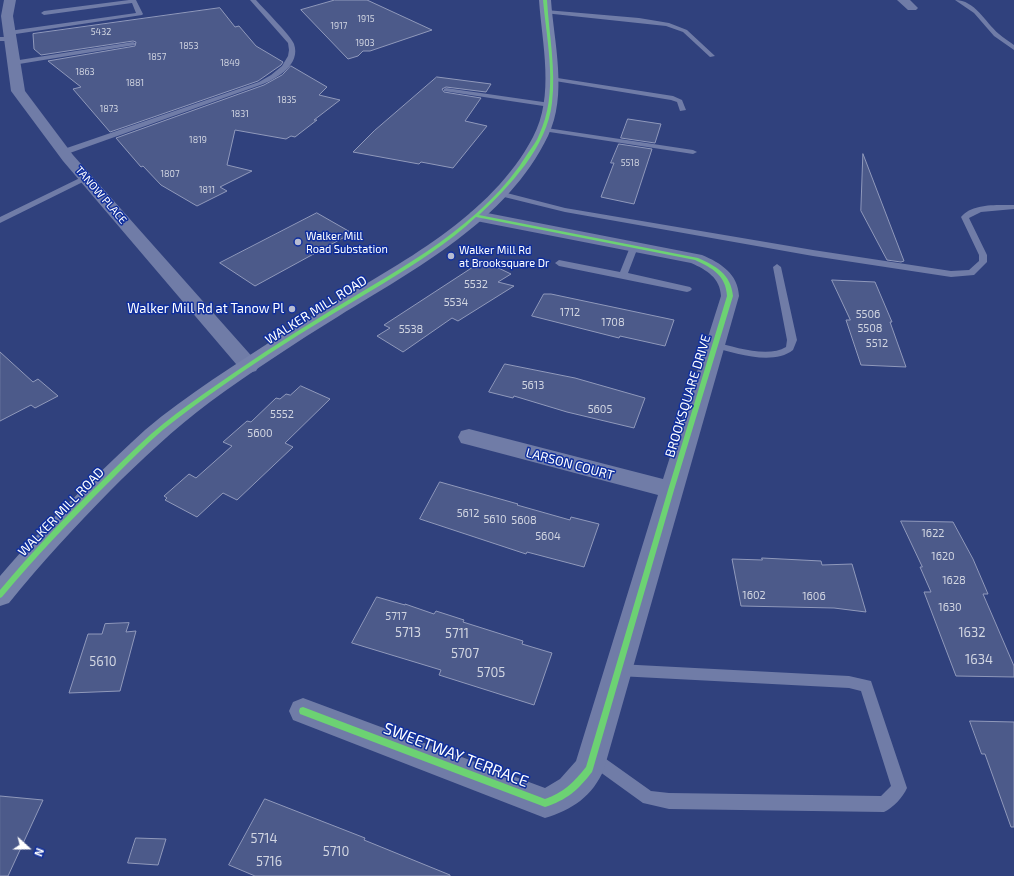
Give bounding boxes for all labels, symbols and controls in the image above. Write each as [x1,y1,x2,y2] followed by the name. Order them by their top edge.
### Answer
[357,14,375,24] house number: 1915
[331,21,347,31] house number: 1917
[91,27,111,37] house number: 5432
[355,38,375,48] house number: 1903
[180,41,198,51] house number: 1853
[148,52,166,62] house number: 1857
[220,58,240,68] house number: 1849
[75,67,95,77] house number: 1863
[126,78,144,88] house number: 1881
[278,95,296,105] house number: 1835
[100,104,118,114] house number: 1873
[231,109,249,119] house number: 1831
[189,135,207,145] house number: 1819
[621,158,639,168] house number: 5518
[72,164,130,226] street label: TANOW PLACE
[160,169,180,179] house number: 1807
[199,185,215,195] house number: 1811
[306,229,388,255] place label: Walker Mill Road Substation
[293,237,303,247] marker: Walker Mill Road Substation
[459,243,549,269] place label: Walker Mill Rd at Brooksquare Dr
[446,251,456,261] marker: Walker Mill Rd at Brooksquare Dr
[262,272,370,348] street label: WALKER MILL ROAD
[464,277,488,291] house number: 5532
[444,295,468,309] house number: 5534
[127,301,284,317] place label: Walker Mill Rd at Tanow Pl
[287,304,297,314] marker: Walker Mill Rd at Tanow Pl
[560,305,580,319] house number: 1712
[856,307,880,321] house number: 5506
[601,315,625,329] house number: 1708
[857,321,883,335] house number: 5508
[399,322,423,336] house number: 5538
[662,333,714,459] street label: BROOKSQUARE DRIVE
[866,336,888,350] house number: 5512
[522,378,544,392] house number: 5613
[588,402,612,416] house number: 5605
[270,407,294,421] house number: 5552
[247,426,273,440] house number: 5600
[524,445,616,483] street label: LARSON COURT
[15,464,107,560] street label: WALKER MILL ROAD
[457,506,479,520] house number: 5612
[483,512,507,526] house number: 5610
[511,513,537,527] house number: 5608
[921,526,945,540] house number: 1622
[535,529,561,543] house number: 5604
[931,549,955,563] house number: 1620
[942,573,966,587] house number: 1628
[742,588,766,602] house number: 1602
[802,589,826,603] house number: 1606
[938,600,962,614] house number: 1630
[385,609,407,623] house number: 5717
[395,625,421,641] house number: 5713
[958,625,986,641] house number: 1632
[445,626,469,642] house number: 5711
[451,646,479,662] house number: 5707
[965,652,993,668] house number: 1634
[89,654,117,670] house number: 5610
[477,665,505,681] house number: 5705
[381,718,531,792] street label: SWEETWAY TERRACE
[8,828,48,868] north arrow
[251,831,277,847] house number: 5714
[323,844,349,860] house number: 5710
[32,846,47,859] text: N
[256,854,282,870] house number: 5716

